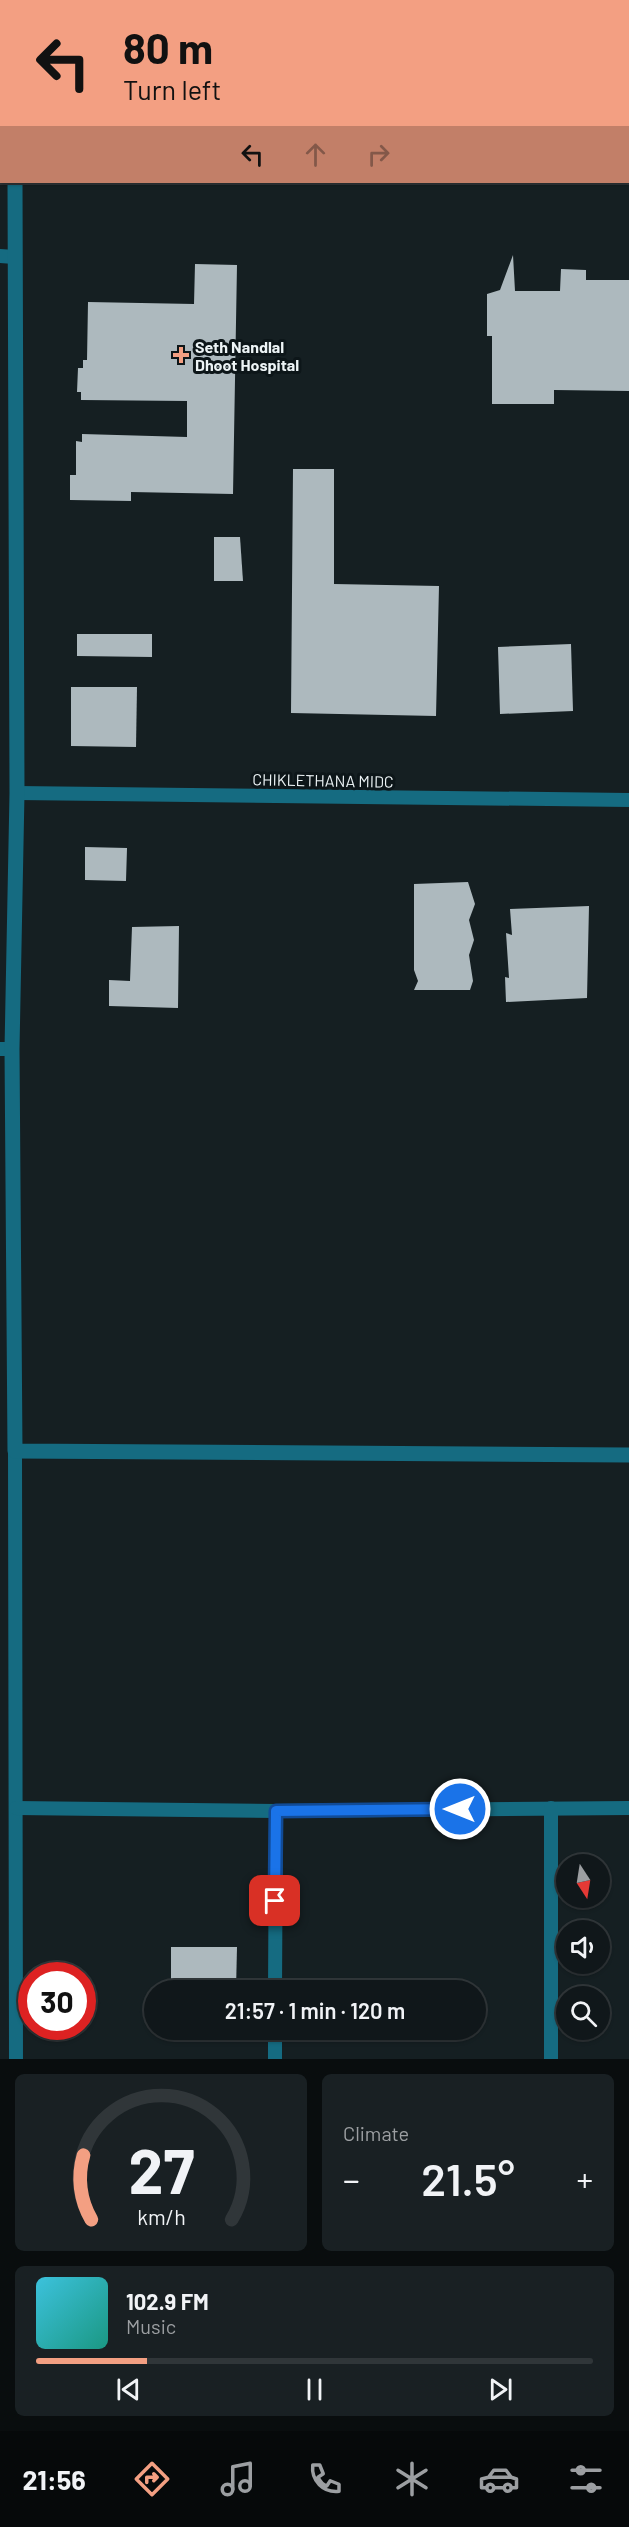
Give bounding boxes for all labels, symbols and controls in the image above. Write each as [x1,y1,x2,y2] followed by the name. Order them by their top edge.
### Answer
[123,22,213,72] text: 80 m
[24,24,102,102] icon: left
[123,73,221,105] text: Turn left
[236,138,269,171] icon: left
[299,138,332,171] icon: ahead
[362,138,395,171] icon: right
[195,337,299,374] place label: Seth Nandlal Dhoot Hospital
[172,346,190,364] marker: Seth Nandlal Dhoot Hospital
[252,769,394,791] street label: CHIKLETHANA MIDC
[428,1777,492,1841] position arrow
[556,1854,610,1908] north arrow
[556,1854,610,2040] map controls
[249,1875,300,1926] pin
[258,1884,291,1917] icon: arrive
[556,1920,610,1974] button: sound
[18,1962,96,2040] speed limit sign: 30
[556,1986,610,2040] button: search
[225,1997,405,2023] text: 21:57 · 1 min · 120 m
[343,2121,409,2145] text: Climate
[128,2132,194,2206] text: 27
[421,2151,515,2205] text: 21.5°
[343,2159,360,2199] text: −
[576,2159,593,2199] text: +
[137,2204,185,2229] text: km/h
[126,2288,209,2314] text: 102.9 FM
[126,2314,176,2338] text: Music
[112,2373,145,2406] icon: previous
[298,2373,331,2406] icon: pause
[484,2373,517,2406] icon: next
[131,2458,173,2500] icon: directions
[217,2458,259,2500] icon: music
[304,2458,346,2500] icon: phone
[391,2458,433,2500] icon: climate
[478,2458,520,2500] icon: car
[565,2458,607,2500] icon: filters
[22,2463,86,2495] text: 21:56

